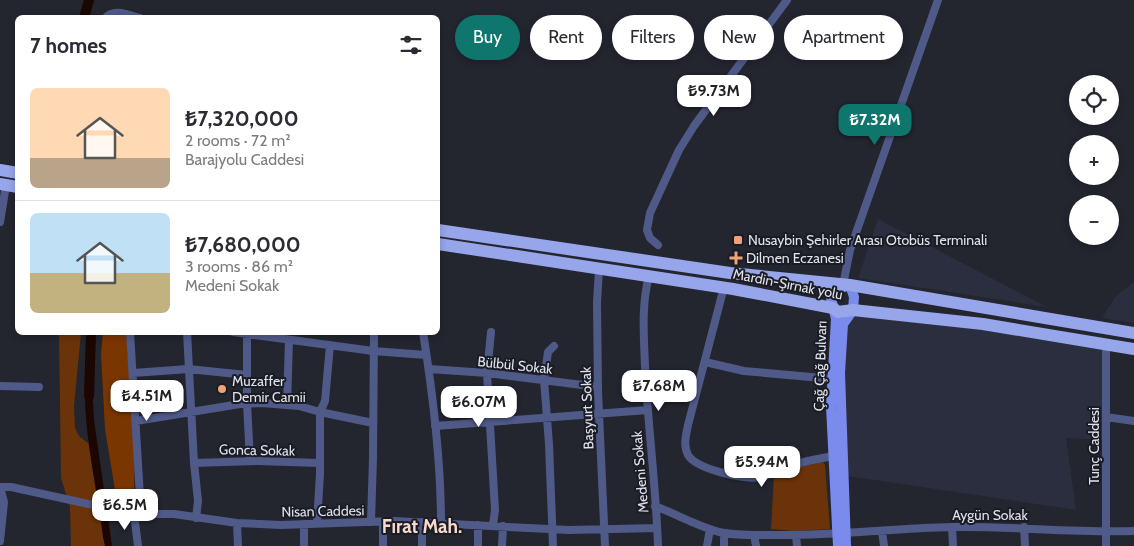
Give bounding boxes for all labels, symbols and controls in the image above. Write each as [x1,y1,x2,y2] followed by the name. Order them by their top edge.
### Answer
[455,15,520,60] chip: Buy
[530,15,602,60] chip: Rent
[612,15,694,60] chip: Filters
[704,15,774,60] chip: New
[784,15,903,60] chip: Apartment
[397,31,425,59] icon: filters
[30,33,107,58] text: 7 homes
[673,74,755,117] pin: ₺9.73M
[1069,75,1119,245] map controls
[1069,75,1119,125] button: locate
[688,81,740,100] text: ₺9.73M
[834,104,916,146] pin: ₺7.32M
[185,106,299,131] text: ₺7,320,000
[70,108,130,168] icon: home
[849,110,901,129] text: ₺7.32M
[185,131,290,150] text: 2 rooms · 72 m²
[1069,135,1119,185] button: +
[185,150,304,169] text: Barajyolu Caddesi
[1069,195,1119,245] button: −
[748,231,987,249] place label: Nusaybin Şehirler Arası Otobüs Terminali
[185,232,301,257] text: ₺7,680,000
[70,233,130,293] icon: home
[732,234,744,246] marker: Nusaybin Şehirler Arası Otobüs Terminali
[746,249,844,267] place label: Dilmen Eczanesi
[730,252,742,264] marker: Dilmen Eczanesi
[185,257,293,276] text: 3 rooms · 86 m²
[732,265,844,303] street label: Mardin-Şırnak yolu
[185,276,279,295] text: Medeni Sokak
[809,320,831,412] street label: Çağ Çağ Bulvarı
[476,352,554,378] street label: Bülbül Sokak
[577,366,597,450] street label: Başyurt Sokak
[618,370,700,412] pin: ₺7.68M
[232,372,306,406] place label: Muzaffer Demir Camii
[633,376,685,395] text: ₺7.68M
[106,380,188,422] pin: ₺4.51M
[216,383,228,395] marker: Muzaffer Demir Camii
[122,386,172,405] text: ₺4.51M
[438,386,520,428] pin: ₺6.07M
[452,392,506,411] text: ₺6.07M
[1085,407,1103,485] street label: Tunç Caddesi
[627,429,653,514] street label: Medeni Sokak
[219,440,296,460] street label: Gonca Sokak
[721,446,803,488] pin: ₺5.94M
[735,452,789,471] text: ₺5.94M
[90,488,160,531] pin: ₺6.5M
[103,495,147,514] text: ₺6.5M
[281,501,365,521] street label: Nisan Caddesi
[952,506,1028,524] street label: Aygün Sokak
[382,515,462,538] district label: Fırat Mah.

